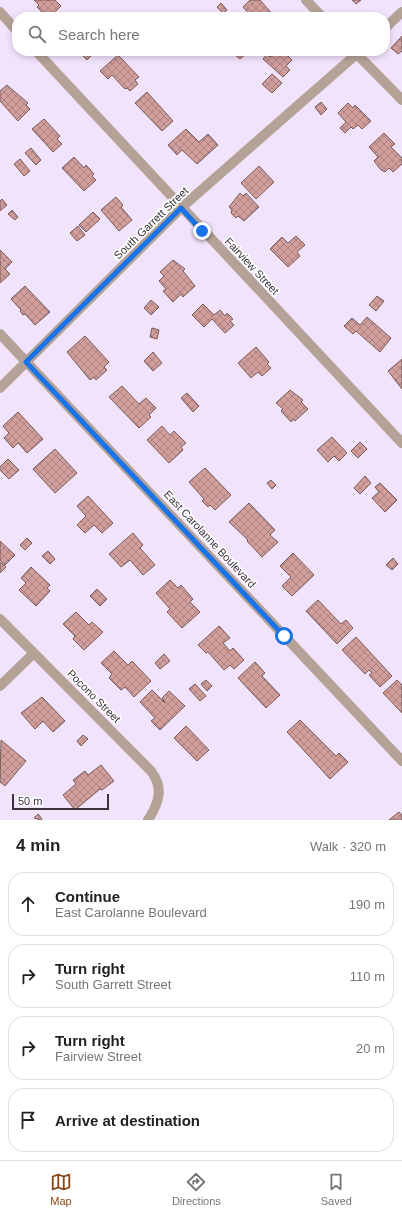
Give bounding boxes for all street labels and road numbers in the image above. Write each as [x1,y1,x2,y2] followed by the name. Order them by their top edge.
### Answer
[111,184,191,262] street label: South Garrett Street
[223,235,281,297] street label: Fairview Street
[162,488,258,590] street label: East Carolanne Boulevard
[65,667,123,725] street label: Pocono Street

